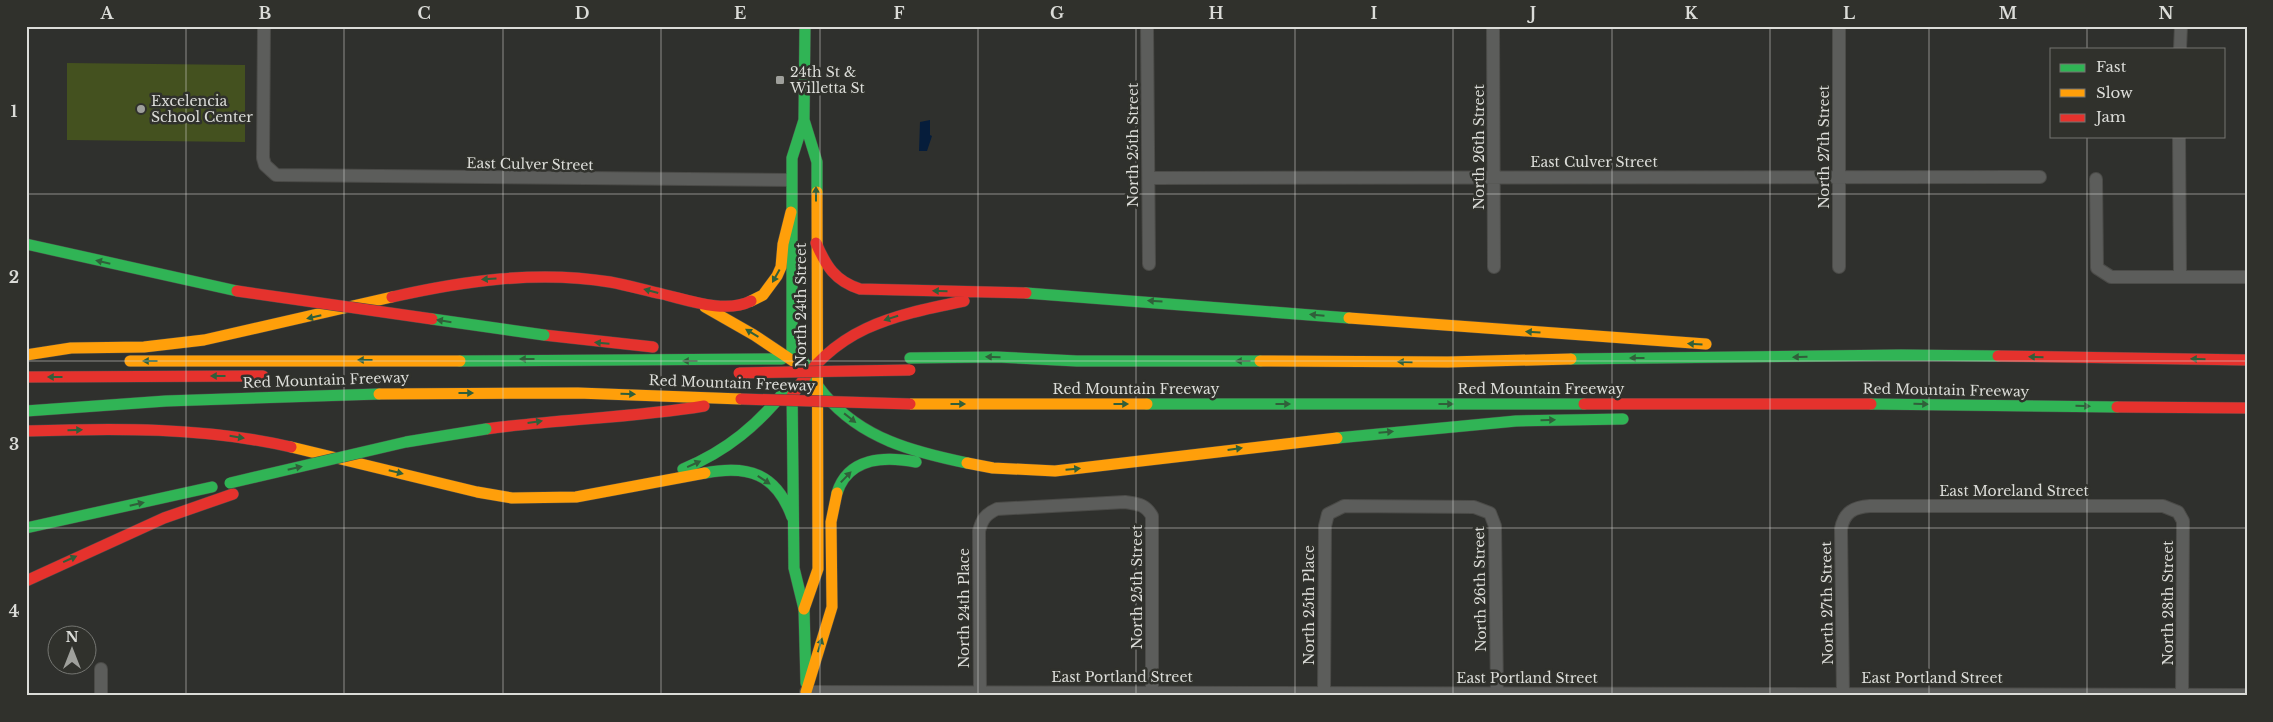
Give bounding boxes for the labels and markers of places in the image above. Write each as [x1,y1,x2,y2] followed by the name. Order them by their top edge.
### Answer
[789,63,865,97] place label: 24th St & Willetta St
[774,74,786,86] marker: 24th St & Willetta St
[151,92,253,126] place label: Excelencia School Center
[135,103,147,115] marker: Excelencia School Center

